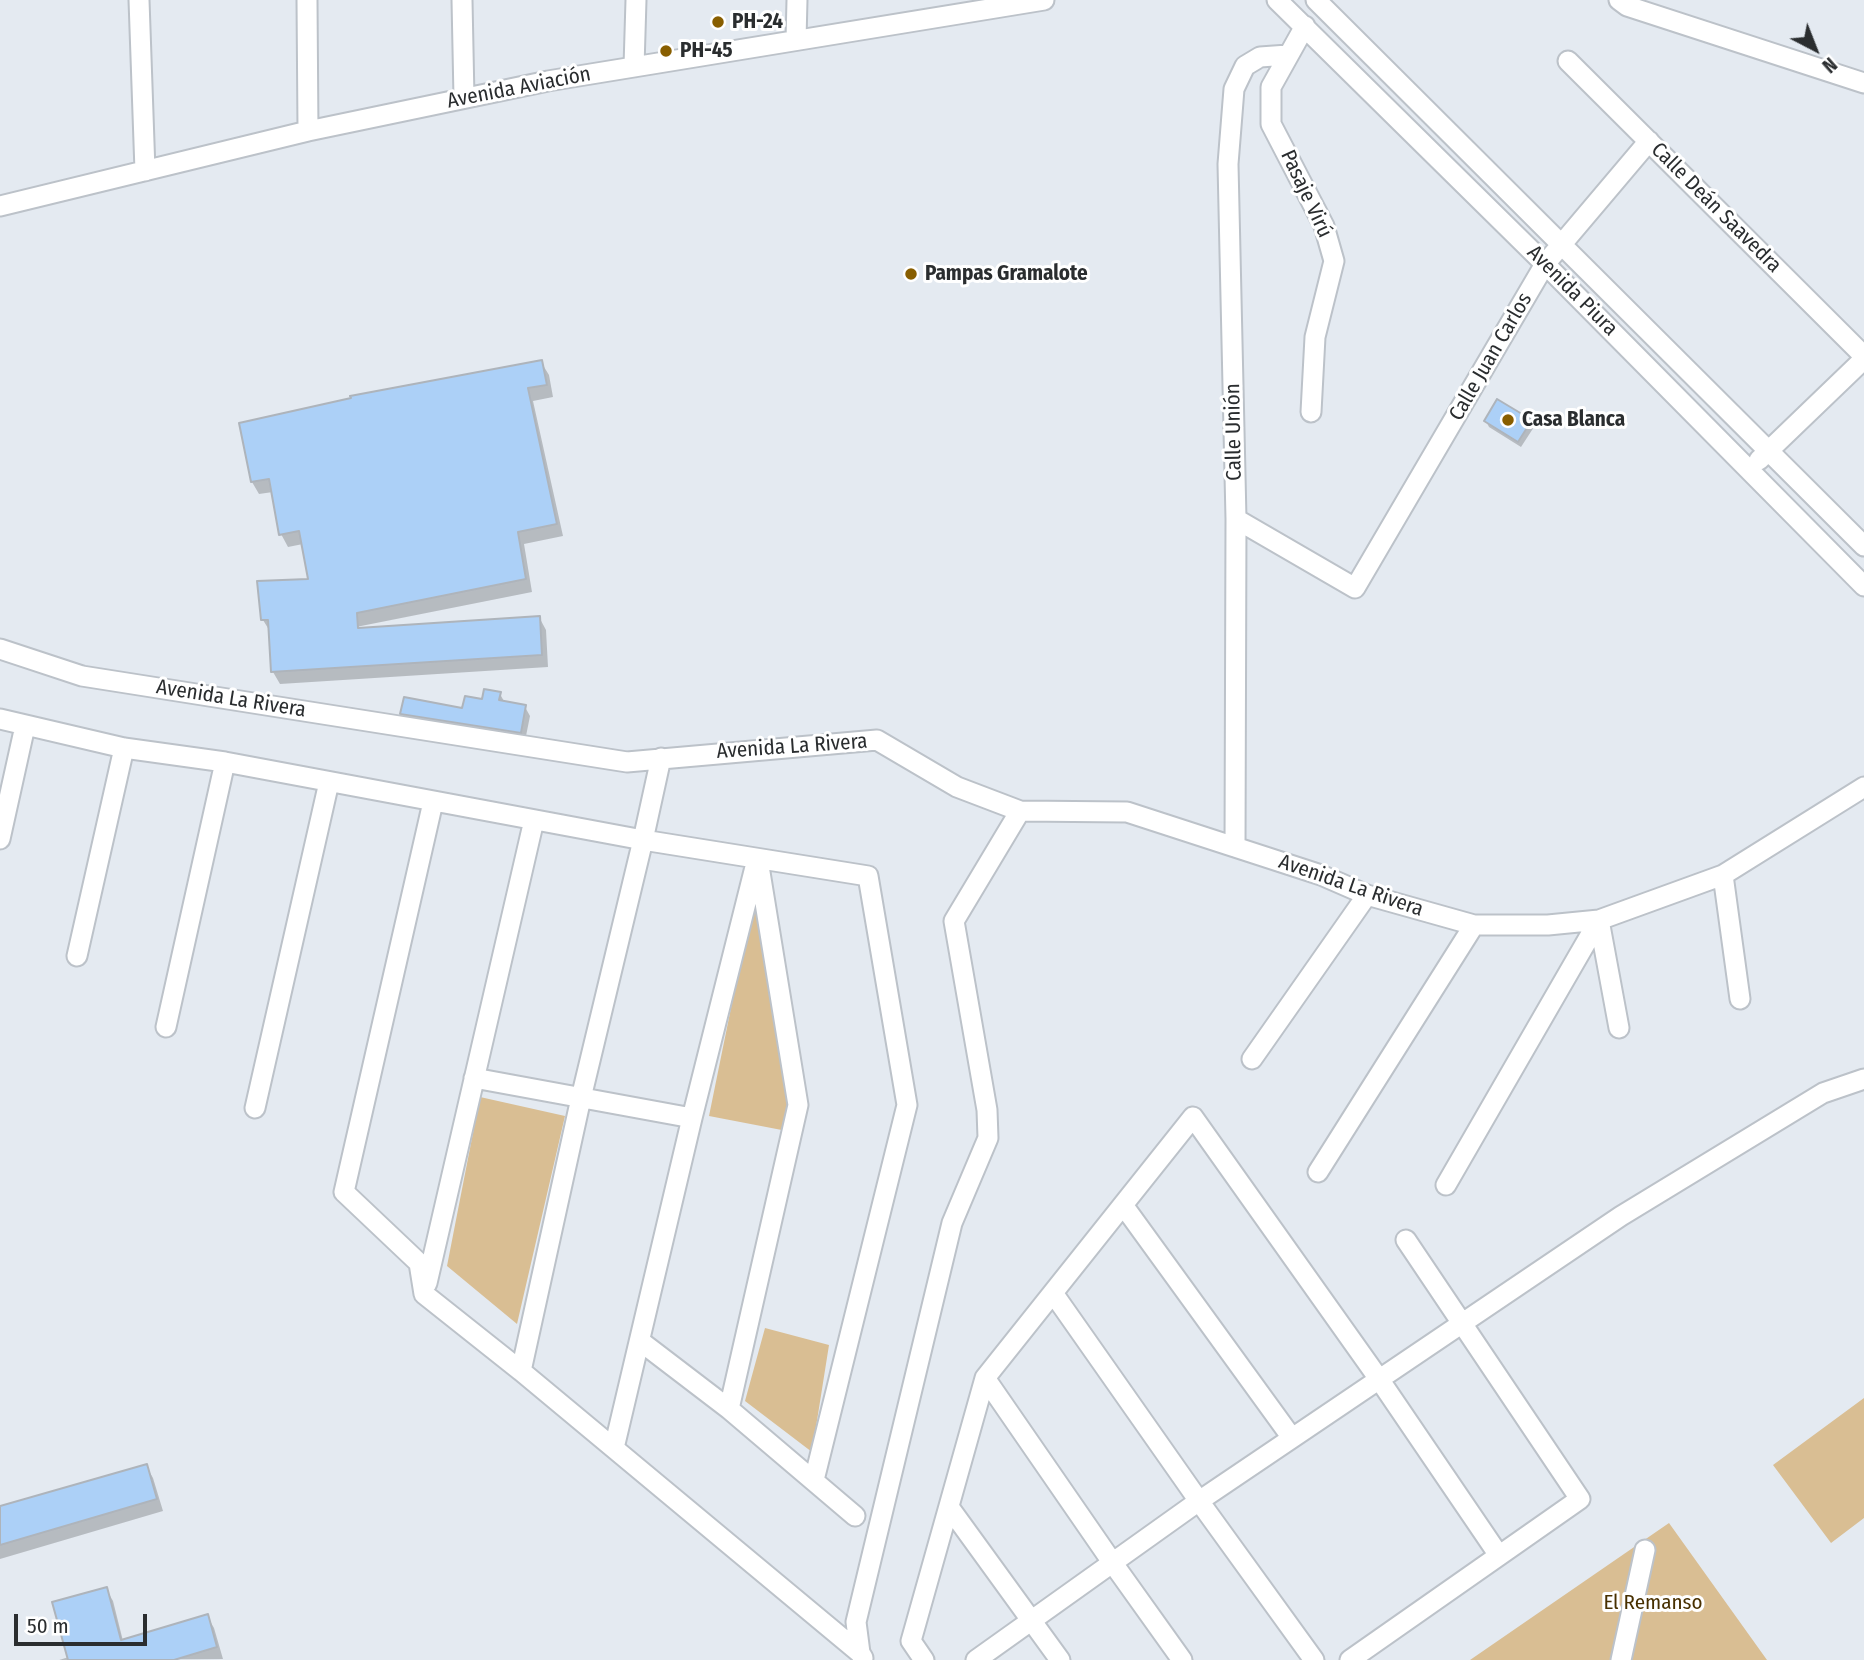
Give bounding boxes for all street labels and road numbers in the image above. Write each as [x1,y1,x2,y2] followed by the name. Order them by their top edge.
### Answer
[445,62,593,114] street label: Avenida Aviación
[1646,138,1786,278] street label: Calle Deán Saavedra
[1275,146,1337,242] street label: Pasaje Virú
[1521,240,1623,342] street label: Avenida Piura
[1444,289,1538,425] street label: Calle Juan Carlos
[1221,383,1247,481] street label: Calle Unión
[154,675,308,723] street label: Avenida La Rivera
[716,729,868,765] street label: Avenida La Rivera
[1275,849,1427,923] street label: Avenida La Rivera

